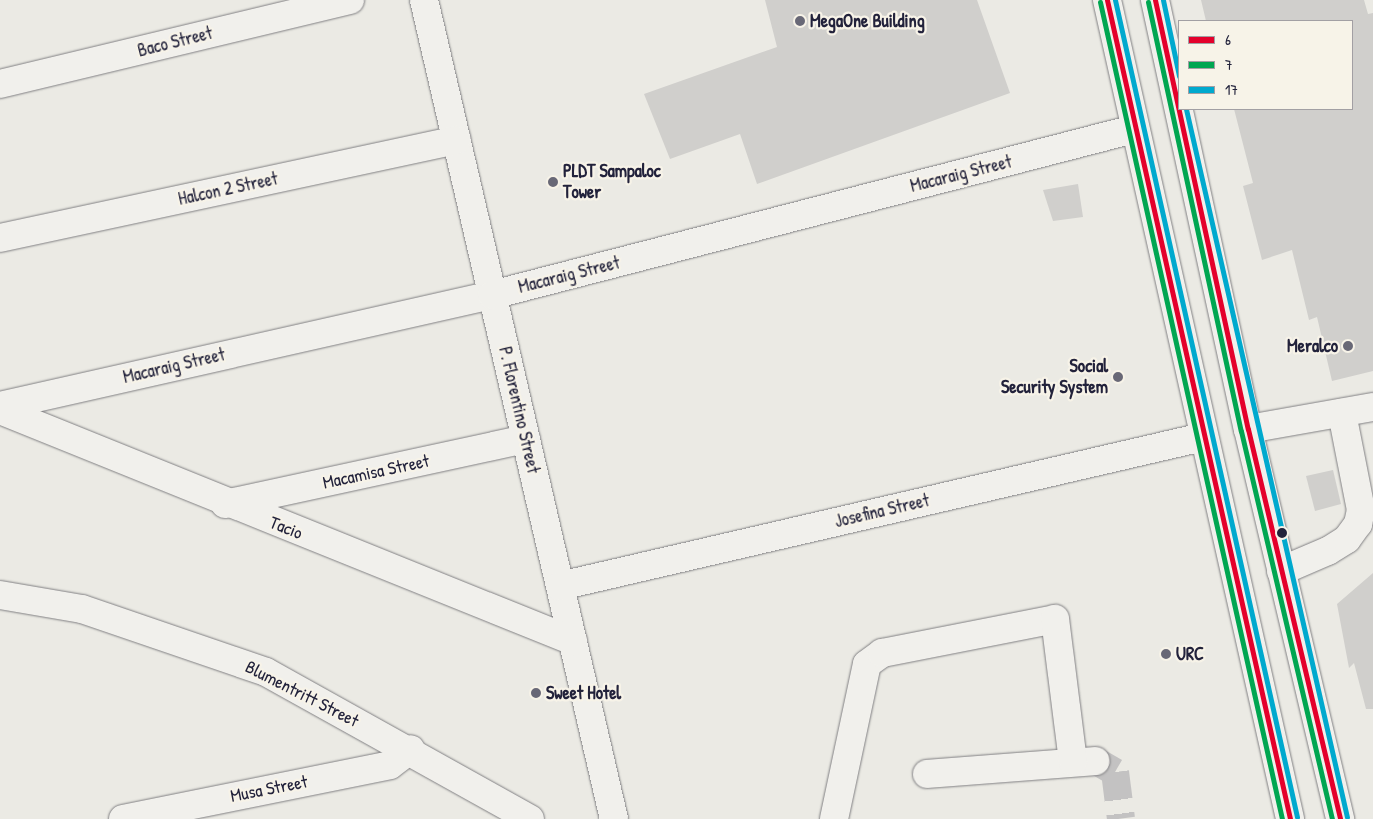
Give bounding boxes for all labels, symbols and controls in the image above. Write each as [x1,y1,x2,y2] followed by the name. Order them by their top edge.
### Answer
[810,10,925,32] place label: MegaOne Building
[794,15,806,27] marker: MegaOne Building
[1178,20,1353,110] legend
[135,22,215,62] street label: Baco Street
[1225,29,1231,50] text: 6
[1225,54,1232,75] text: 7
[1225,79,1238,100] text: 17
[908,151,1014,197] street label: Macaraig Street
[563,161,661,203] place label: PLDT Sampaloc Tower
[176,168,280,210] street label: Halcon 2 Street
[547,176,559,188] marker: PLDT Sampaloc Tower
[516,252,622,298] street label: Macaraig Street
[1287,335,1338,357] place label: Meralco
[1342,340,1354,352] marker: Meralco
[121,344,227,388] street label: Macaraig Street
[494,345,544,475] street label: P. Florentino Street
[1001,356,1108,398] place label: Social Security System
[1112,371,1124,383] marker: Social Security System
[321,450,431,494] street label: Macamisa Street
[833,490,931,532] street label: Josefina Street
[266,512,306,544] street label: Tacio
[1277,528,1287,538] unlabelled marker
[1176,643,1204,665] place label: URC
[1160,648,1172,660] marker: URC
[242,656,362,732] street label: Blumentritt Street
[546,682,621,704] place label: Sweet Hotel
[530,687,542,699] marker: Sweet Hotel
[229,771,309,807] street label: Musa Street

